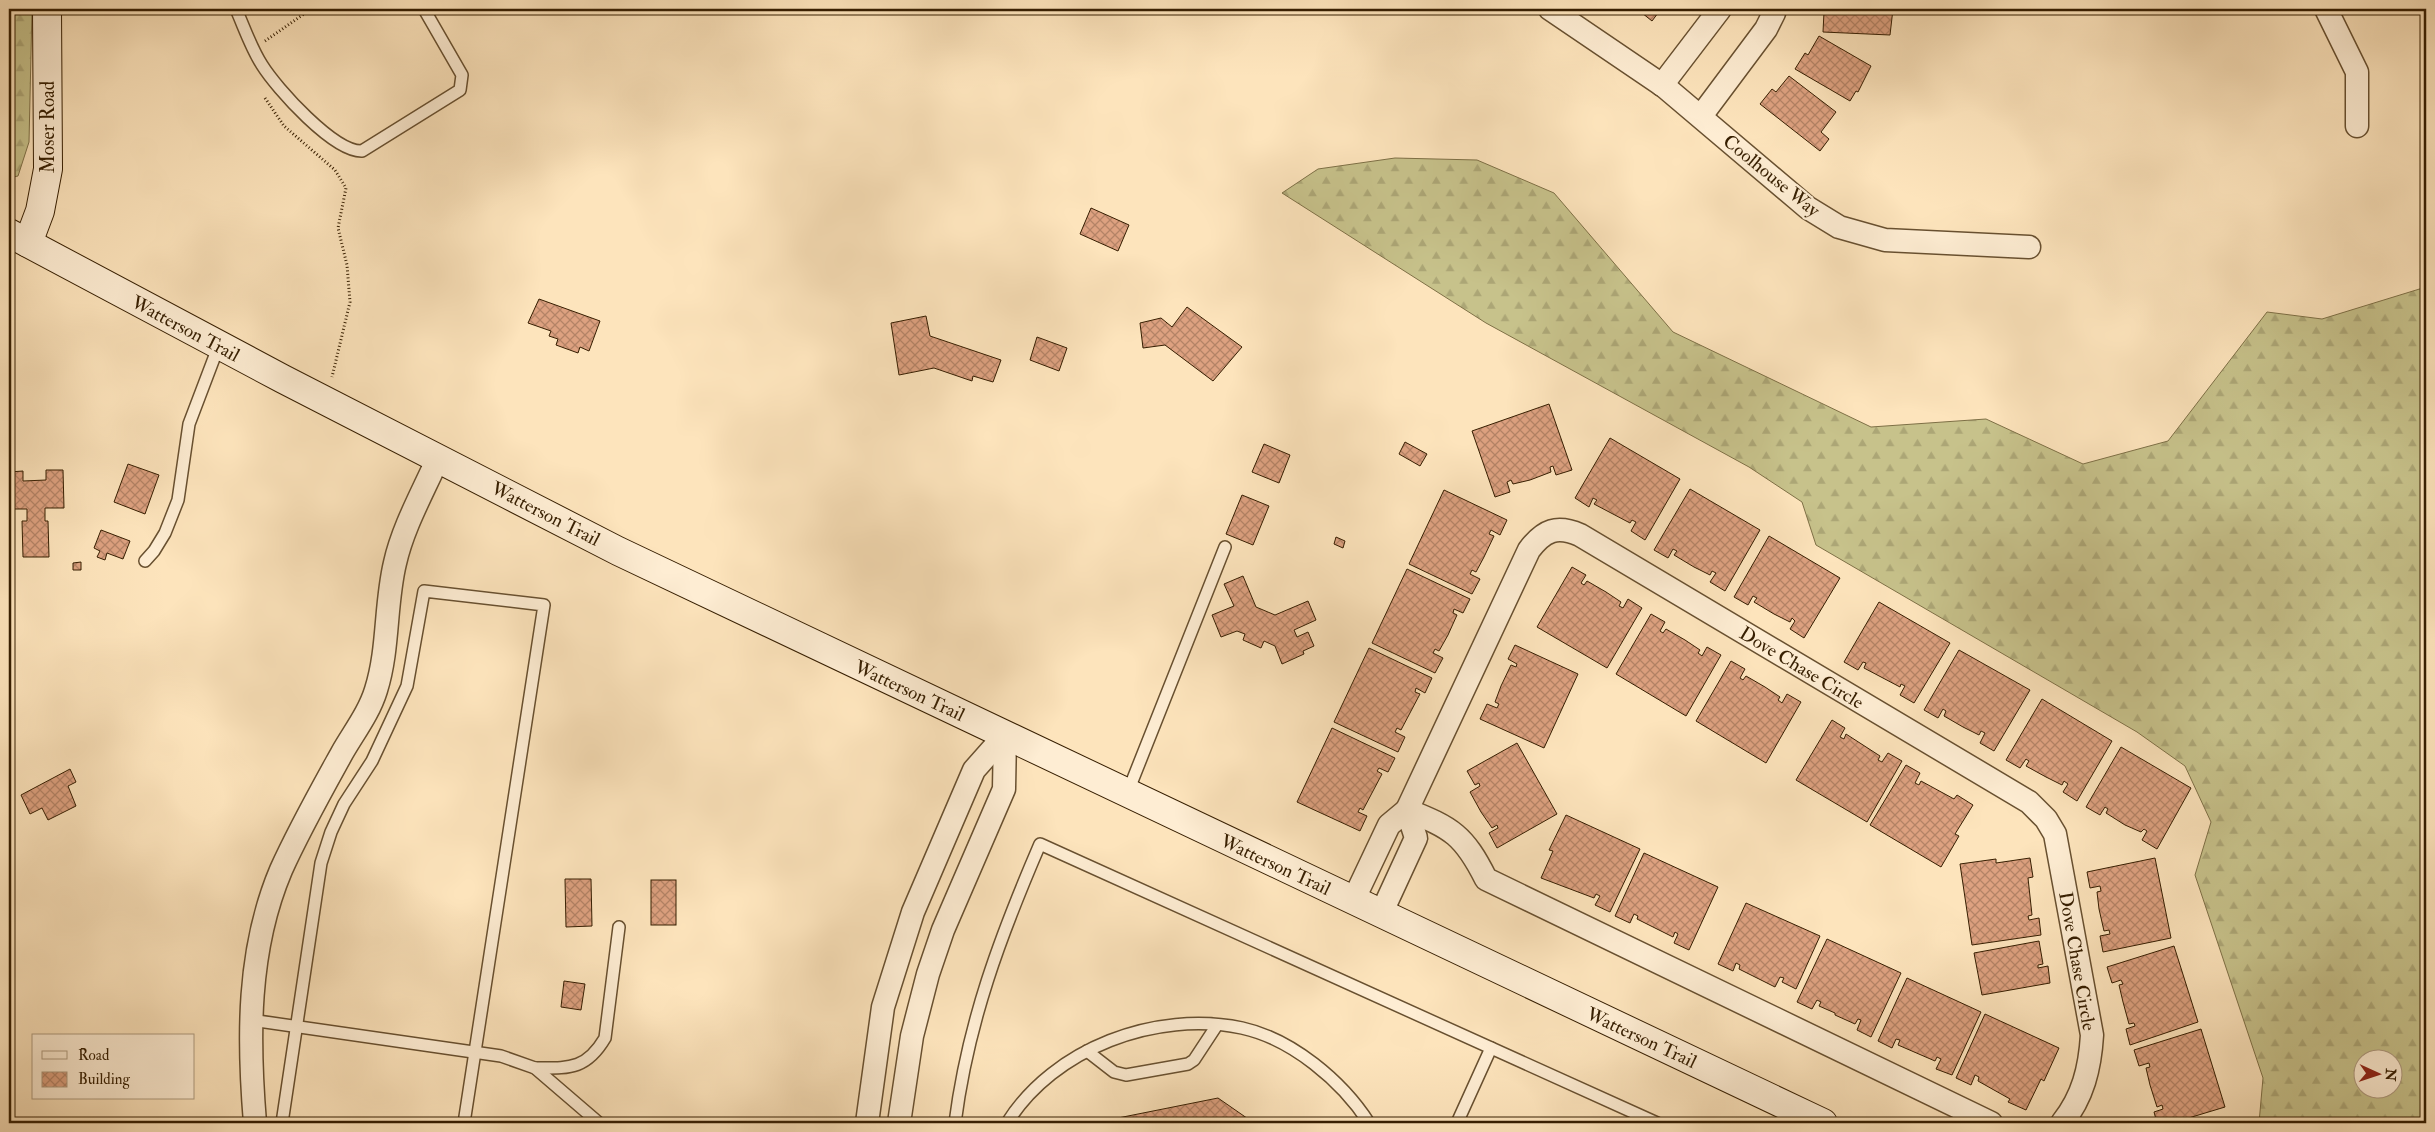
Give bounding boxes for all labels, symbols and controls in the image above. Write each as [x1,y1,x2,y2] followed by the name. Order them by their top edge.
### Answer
[36,80,60,173] street label: Moser Road
[1718,129,1825,223] street label: Coolhouse Way
[126,290,244,368] street label: Watterson Trail
[486,476,604,552] street label: Watterson Trail
[1735,621,1868,714] street label: Dove Chase Circle
[850,654,969,727] street label: Watterson Trail
[1216,828,1335,901] street label: Watterson Trail
[2053,890,2101,1033] street label: Dove Chase Circle
[1582,1001,1701,1074] street label: Watterson Trail
[32,1034,195,1100] legend
[78,1046,110,1065] text: Road
[2352,1050,2402,1100] north arrow
[2382,1067,2399,1082] text: N
[78,1070,130,1089] text: Building

